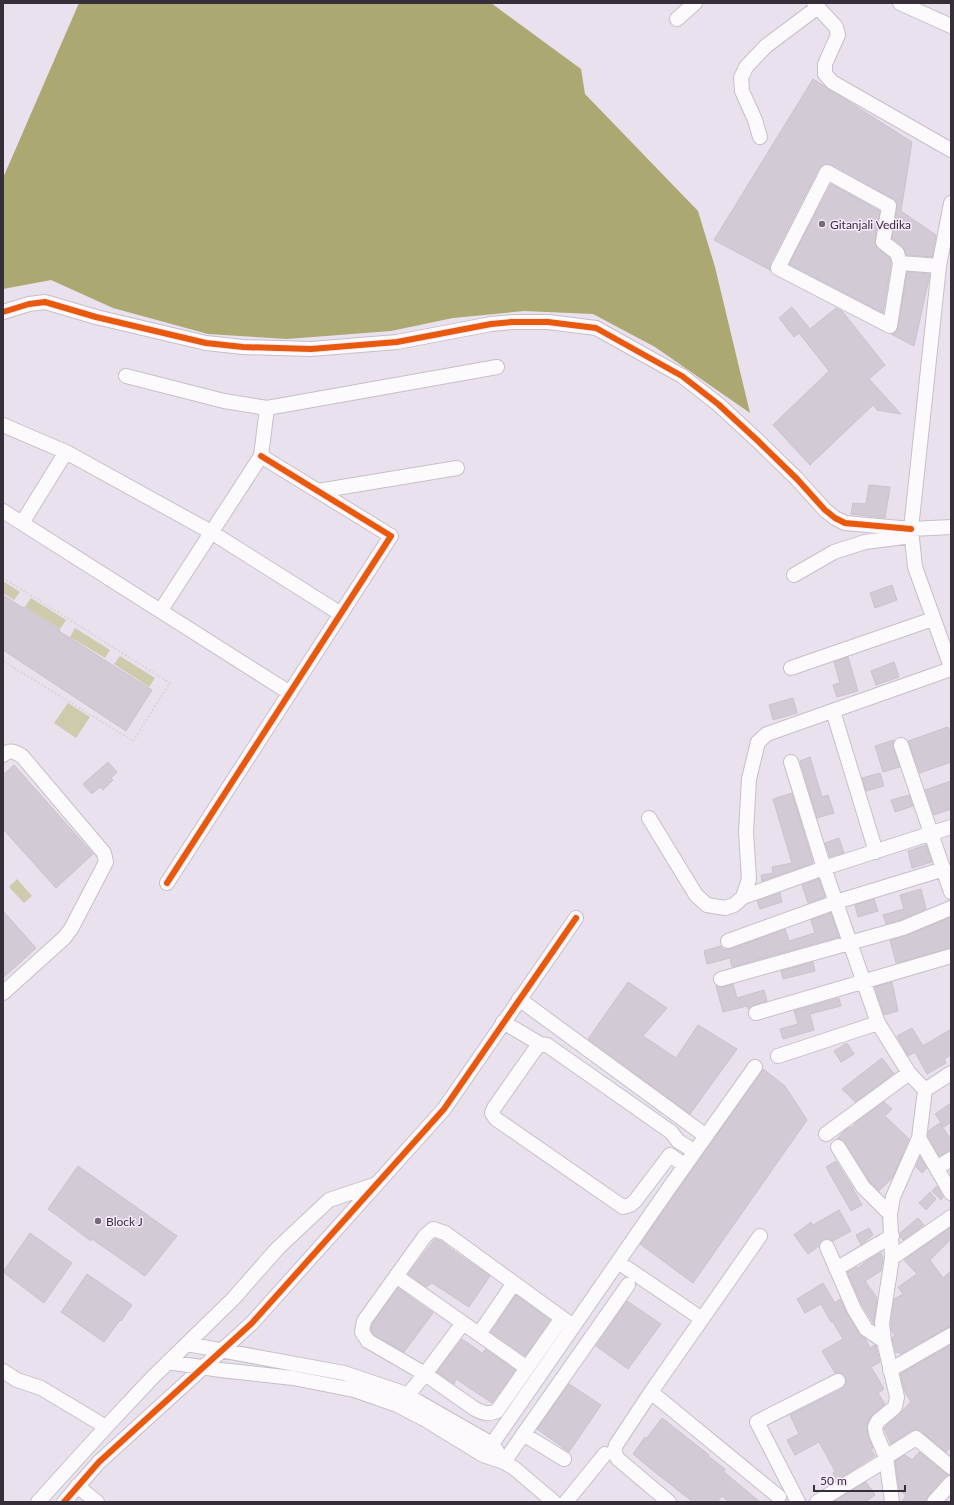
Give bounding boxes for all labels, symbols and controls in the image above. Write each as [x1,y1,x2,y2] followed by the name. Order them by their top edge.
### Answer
[830,217,911,232] place label: Gitanjali Vedika
[817,219,827,229] marker: Gitanjali Vedika
[106,1214,143,1229] place label: Block J
[93,1216,103,1226] marker: Block J
[814,1467,905,1493] scale bar
[820,1473,847,1488] text: 50 m

